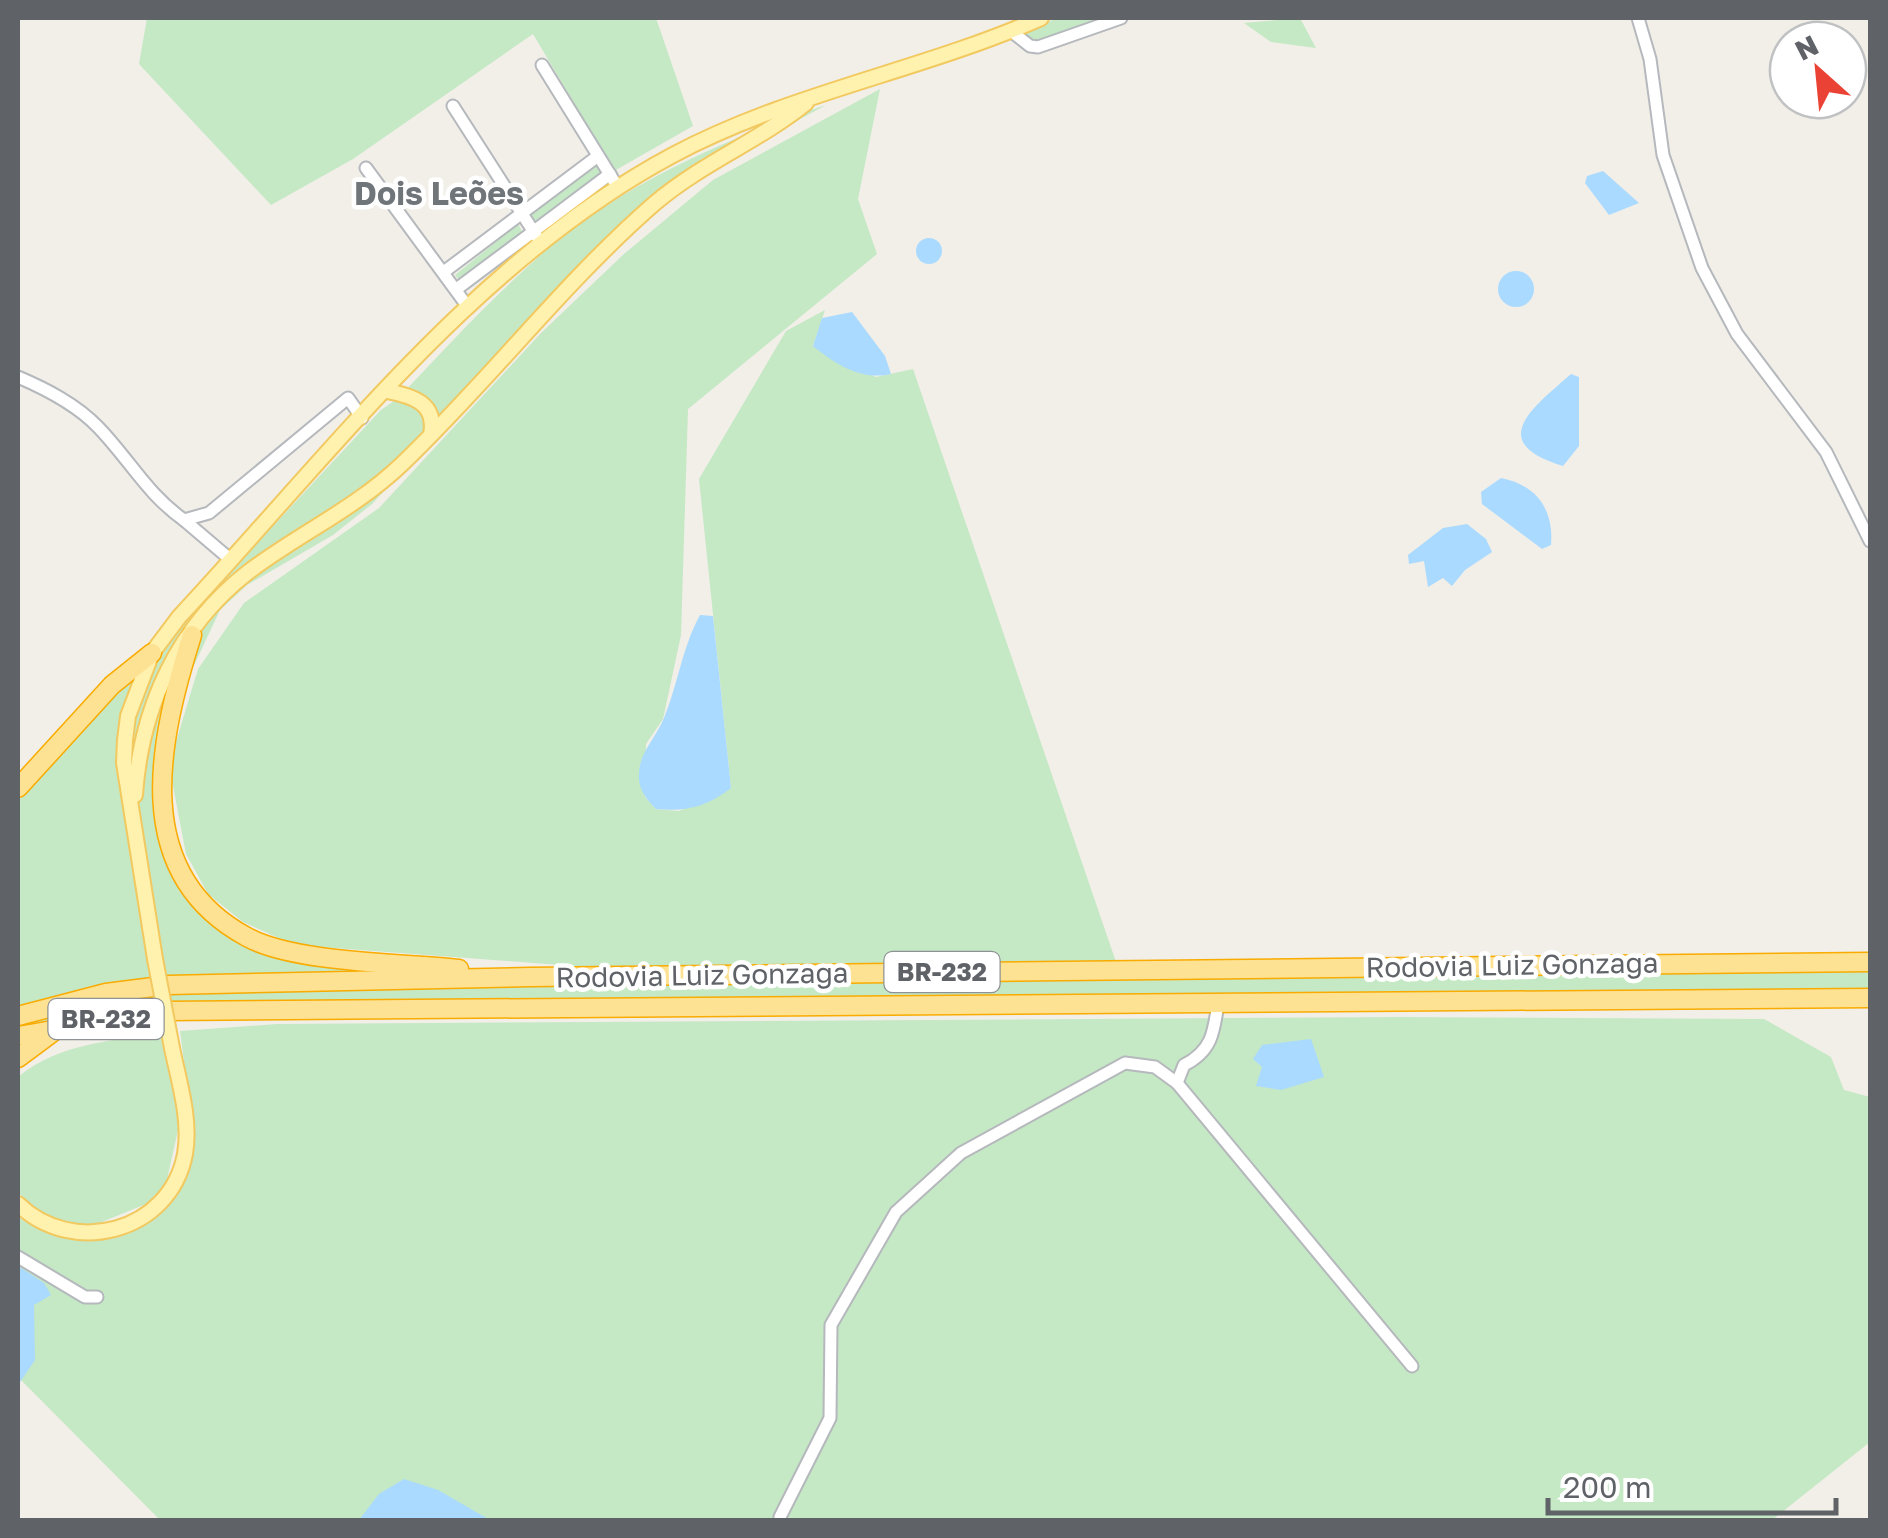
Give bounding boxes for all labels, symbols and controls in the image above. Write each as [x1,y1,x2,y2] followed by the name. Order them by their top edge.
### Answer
[1768,20,1868,120] north arrow
[1789,28,1823,67] text: N
[354,174,524,212] district label: Dois Leões
[1365,945,1659,984] street label: Rodovia Luiz Gonzaga
[884,952,1000,992] road number: BR-232
[555,955,849,994] street label: Rodovia Luiz Gonzaga
[48,999,164,1039] road number: BR-232
[1548,1453,1836,1515] scale bar
[1563,1469,1652,1505] text: 200 m

